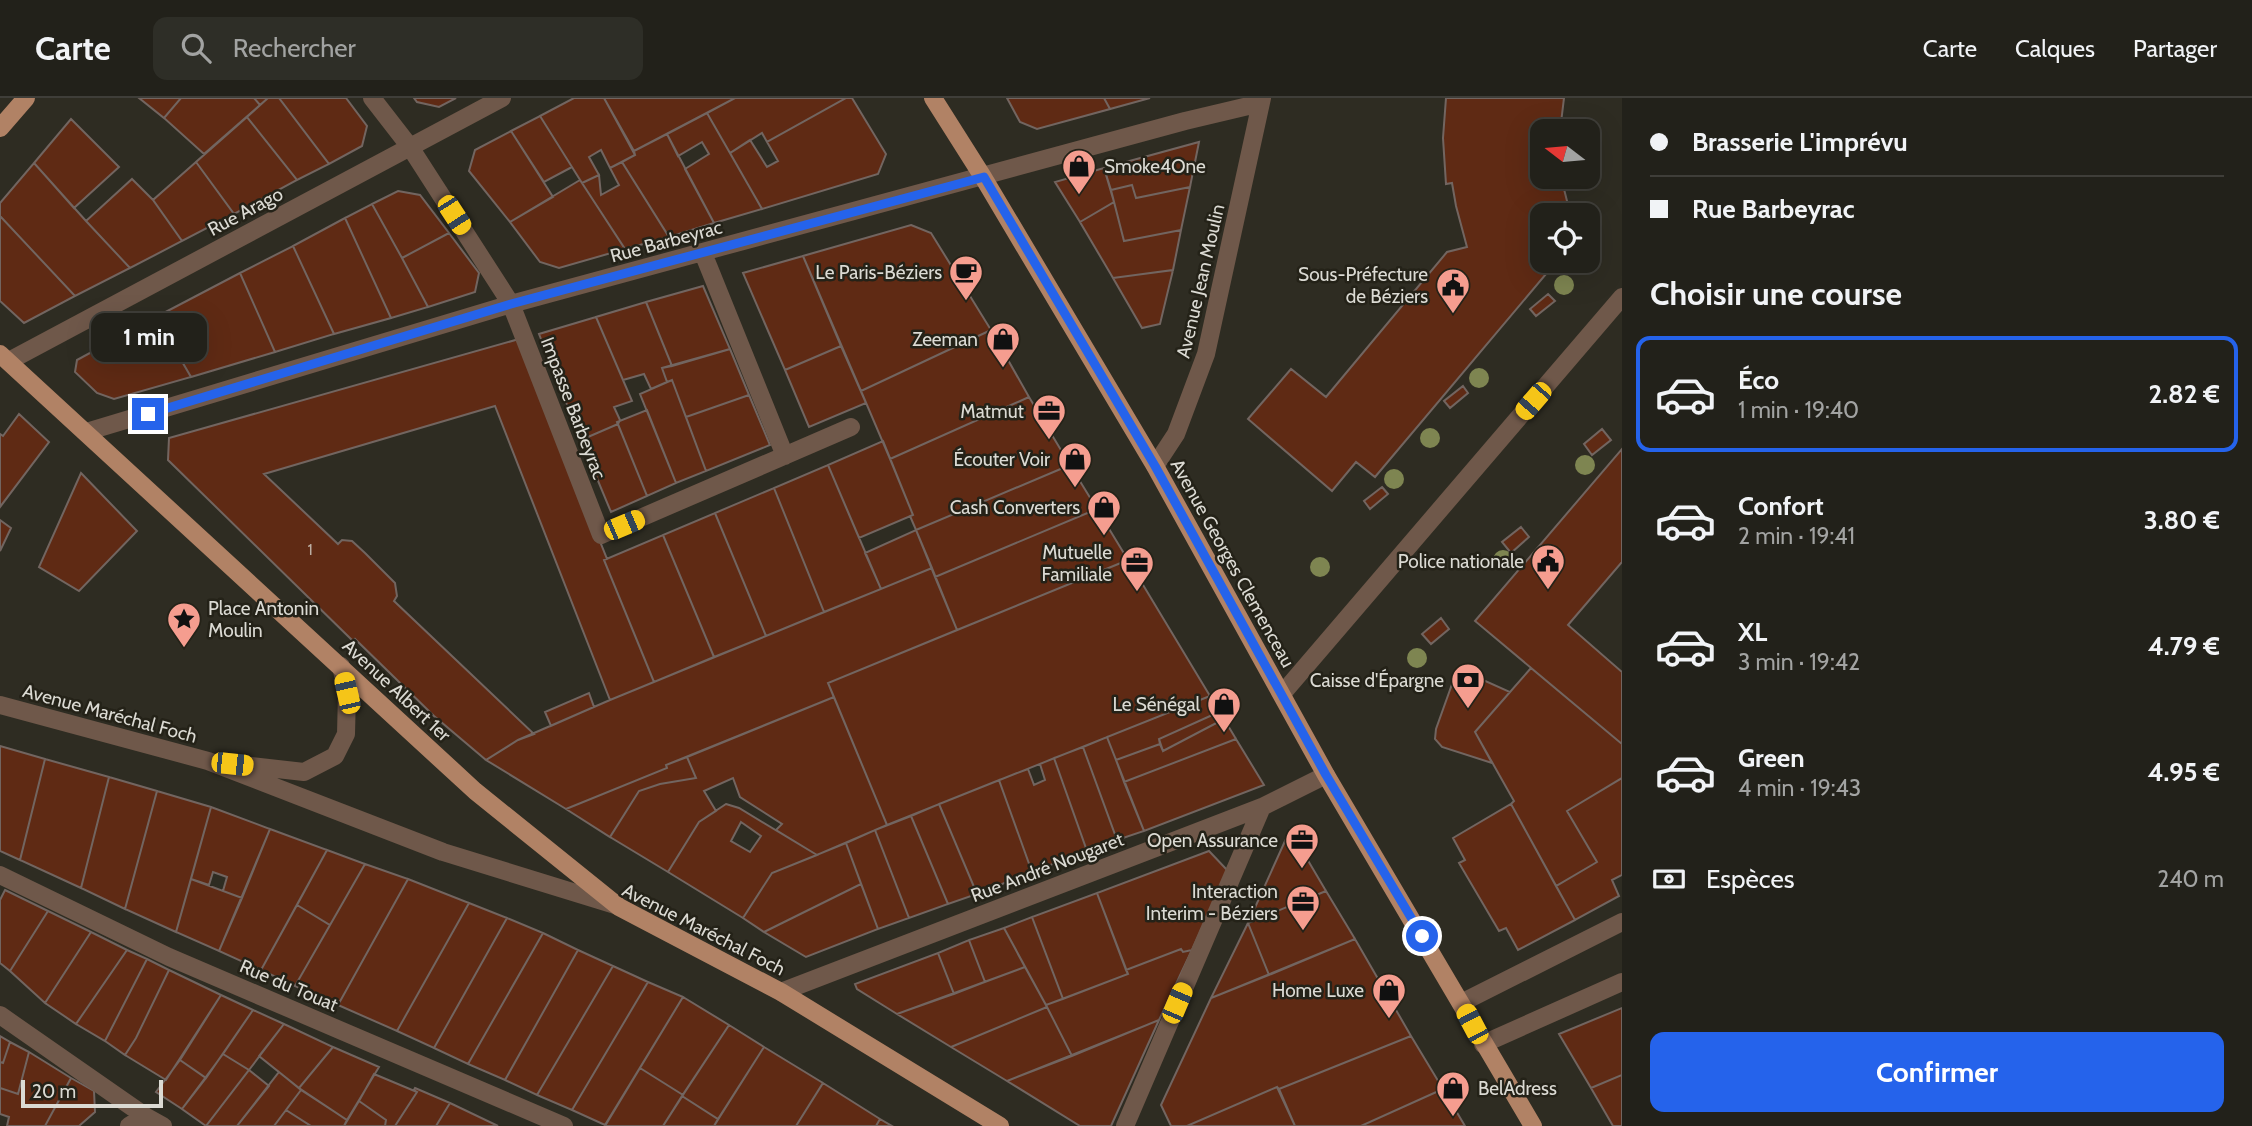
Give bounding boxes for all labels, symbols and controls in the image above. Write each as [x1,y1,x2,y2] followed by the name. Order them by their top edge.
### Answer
[153,17,643,80] search box
[35,28,111,68] text: Carte
[177,29,215,67] icon: search
[233,32,356,64] text: Rechercher
[1923,34,1977,63] text: Carte
[2015,34,2095,63] text: Calques
[2133,34,2217,63] text: Partager
[1530,119,1600,189] north arrow
[1530,119,1600,273] map controls
[1692,126,1908,158] text: Brasserie L'imprévu
[1060,147,1098,196] shop icon: Smoke4One
[1104,155,1206,178] place label: Smoke4One
[204,182,287,241] street label: Rue Arago
[434,192,475,238] car
[1692,193,1855,225] text: Rue Barbeyrac
[1172,202,1229,360] street label: Avenue Jean Moulin
[1530,203,1600,273] button: locate
[608,215,725,267] street label: Rue Barbeyrac
[947,253,985,302] cafe icon: Le Paris-Béziers
[815,261,942,284] place label: Le Paris-Béziers
[1298,263,1428,308] place label: Sous-Préfecture de Béziers
[1434,266,1472,315] public building icon: Sous-Préfecture de Béziers
[1650,274,1902,313] text: Choisir une course
[90,313,206,362] callout: 1 min
[984,320,1022,369] shop icon: Zeeman
[123,323,175,351] text: 1 min
[912,328,978,351] place label: Zeeman
[536,334,611,483] street label: Impasse Barbeyrac
[1654,363,1717,426] icon: car
[1738,364,1779,396] text: Éco
[1512,378,1555,424] car
[2148,378,2220,410] text: 2.82 €
[1030,392,1068,441] office icon: Matmut
[1738,396,1859,424] text: 1 min · 19:40
[132,398,164,430] route end
[960,400,1025,423] place label: Matmut
[1056,440,1094,489] shop icon: Écouter Voir
[954,447,1050,471] place label: Écouter Voir
[1166,455,1300,671] street label: Avenue Georges Clemenceau
[1085,488,1123,537] shop icon: Cash Converters
[1654,489,1717,552] icon: car
[1738,490,1824,522] text: Confort
[950,496,1080,519] place label: Cash Converters
[2144,504,2220,536] text: 3.80 €
[601,507,648,543] car
[1738,522,1855,550] text: 2 min · 19:41
[307,540,313,559] house number: 1
[1042,541,1112,586] place label: Mutuelle Familiale
[1529,542,1567,591] public building icon: Police nationale
[1118,544,1156,593] office icon: Mutuelle Familiale
[1398,550,1524,573] place label: Police nationale
[208,597,319,642] place label: Place Antonin Moulin
[165,600,203,649] place icon: Place Antonin Moulin
[1654,615,1717,678] icon: car
[1738,616,1767,648] text: XL
[2148,630,2220,662] text: 4.79 €
[338,634,456,746] street label: Avenue Albert 1er
[1738,648,1860,676] text: 3 min · 19:42
[1449,661,1487,710] bank icon: Caisse d'Épargne
[1310,668,1444,692] place label: Caisse d'Épargne
[333,670,362,716] car
[20,679,200,748] street label: Avenue Maréchal Foch
[1205,685,1243,734] shop icon: Le Sénégal
[1112,693,1201,716] place label: Le Sénégal
[1654,741,1717,804] icon: car
[1738,742,1805,774] text: Green
[211,751,254,777] car
[2147,756,2220,788] text: 4.95 €
[1738,774,1861,802] text: 4 min · 19:43
[1283,821,1321,870] office icon: Open Assurance
[968,828,1127,907] street label: Rue André Nougaret
[1147,829,1278,852] place label: Open Assurance
[1650,860,1688,898] icon: cash
[1706,863,1795,895] text: Espèces
[2157,865,2224,893] text: 240 m
[618,878,789,980] street label: Avenue Maréchal Foch
[1146,880,1278,925] place label: Interaction Interim - Béziers
[1284,883,1322,932] office icon: Interaction Interim - Béziers
[1406,920,1438,952] route start
[236,954,342,1017] street label: Rue du Touat
[1370,971,1408,1020] shop icon: Home Luxe
[1272,979,1364,1002] place label: Home Luxe
[1160,980,1195,1026] car
[1453,1001,1492,1047] car
[1650,1032,2224,1112] button: Confirmer
[1434,1069,1472,1118] shop icon: BelAdress
[21,1077,163,1109] scale bar
[1478,1077,1557,1100] place label: BelAdress
[32,1080,76,1103] text: 20 m

